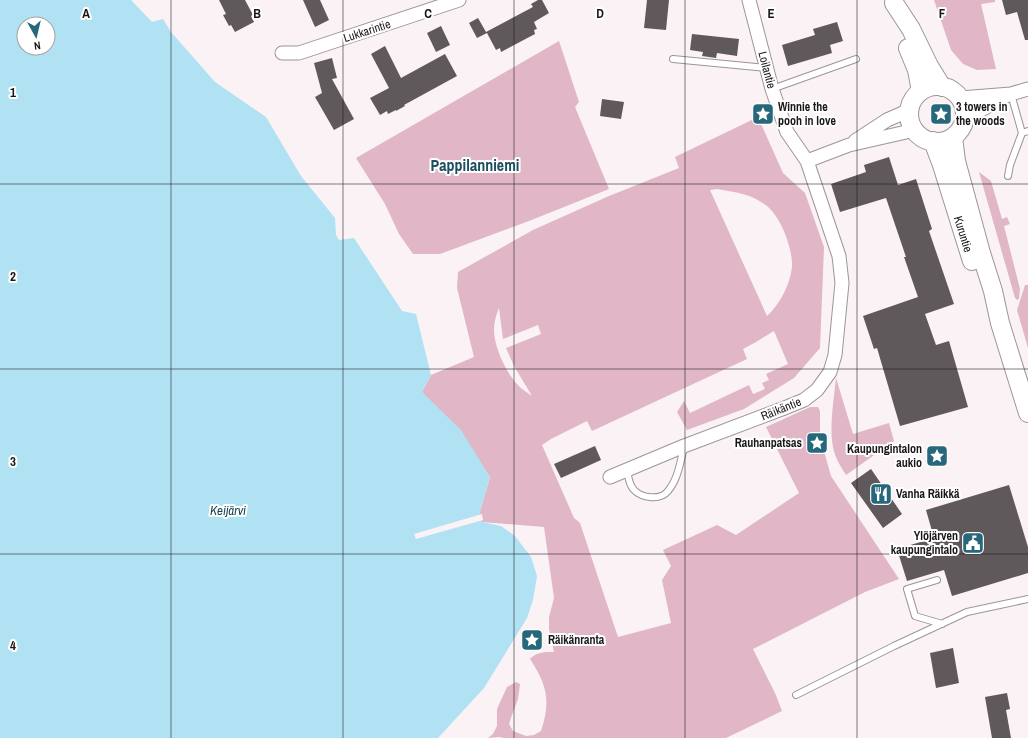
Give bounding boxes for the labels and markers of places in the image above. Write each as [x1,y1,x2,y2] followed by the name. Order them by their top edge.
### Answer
[778,99,836,129] place label: Winnie the pooh in love
[956,99,1007,129] place label: 3 towers in the woods
[750,101,776,127] place icon: Winnie the pooh in love
[928,101,954,127] place icon: 3 towers in the woods
[804,430,830,456] place icon: Rauhanpatsas
[735,435,803,451] place label: Rauhanpatsas
[847,441,922,471] place label: Kaupungintalon aukio
[924,443,950,469] place icon: Kaupungintalon aukio
[868,481,894,507] restaurant icon: Vanha Räikkä
[896,486,960,502] place label: Vanha Räikkä
[891,528,958,558] place label: Ylöjärven kaupungintalo
[960,530,986,556] public building icon: Ylöjärven kaupungintalo
[519,627,545,653] place icon: Räikänranta
[548,632,605,648] place label: Räikänranta

